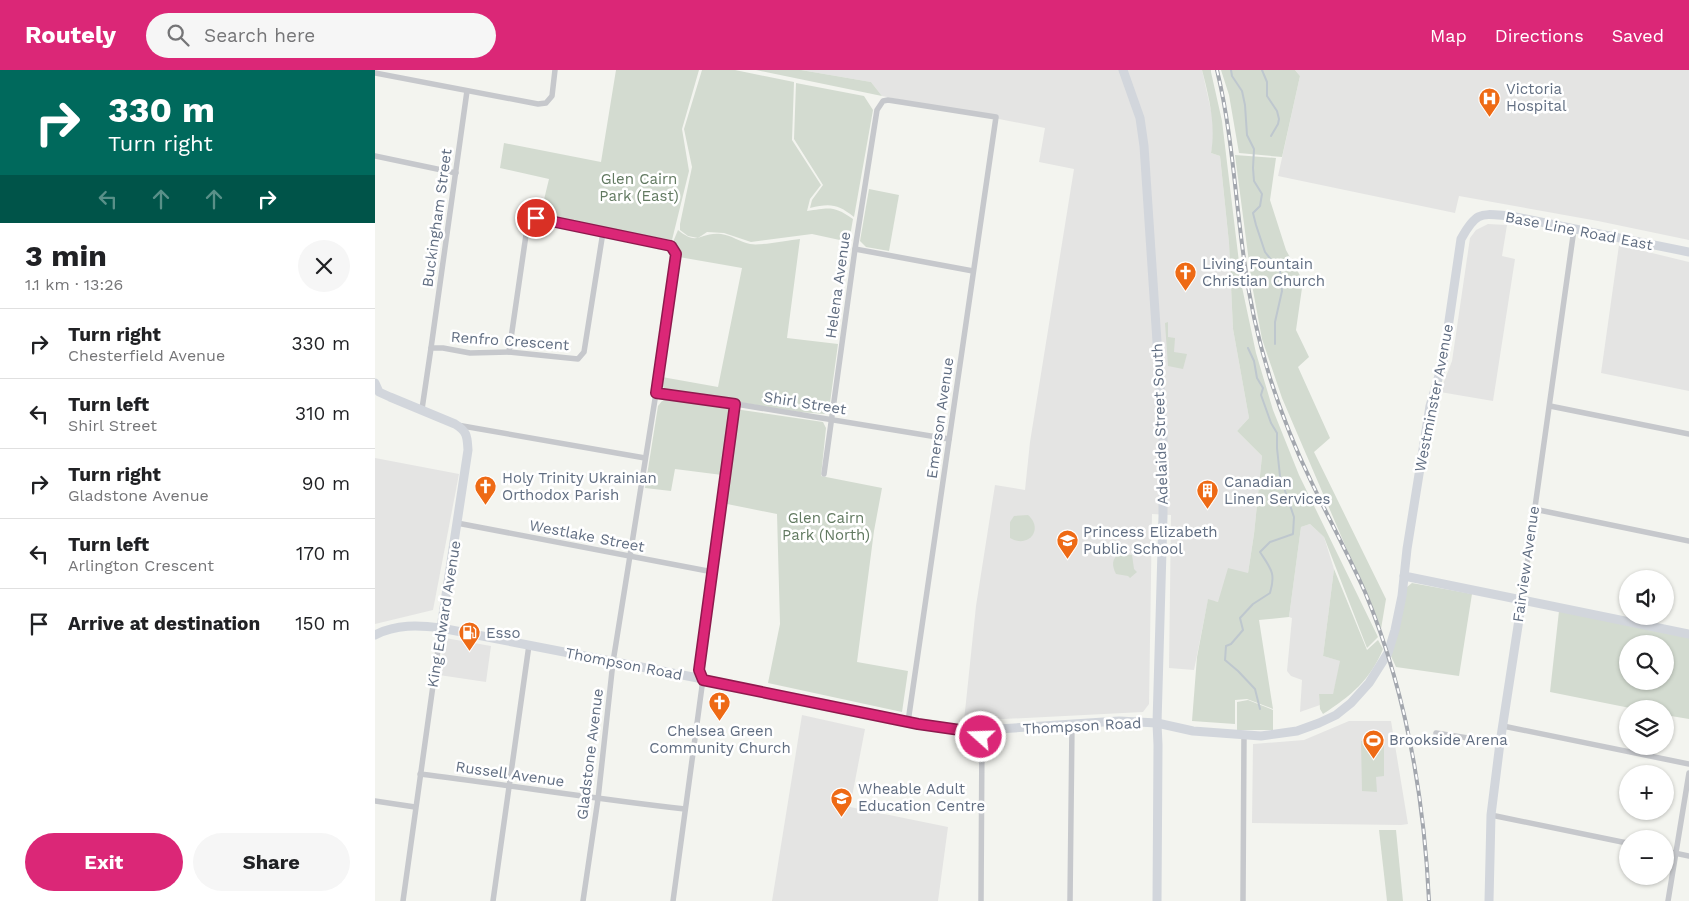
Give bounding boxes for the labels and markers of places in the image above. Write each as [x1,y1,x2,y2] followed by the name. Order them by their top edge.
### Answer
[1506,80,1567,115] place label: Victoria Hospital
[1478,86,1502,117] hospital icon: Victoria Hospital
[515,197,557,239] pin
[1202,255,1325,290] place label: Living Fountain Christian Church
[1174,261,1198,292] church icon: Living Fountain Christian Church
[502,469,657,504] place label: Holy Trinity Ukrainian Orthodox Parish
[1224,473,1331,508] place label: Canadian Linen Services
[474,475,498,506] church icon: Holy Trinity Ukrainian Orthodox Parish
[1196,479,1220,510] building icon: Canadian Linen Services
[1083,523,1218,558] place label: Princess Elizabeth Public School
[1055,529,1079,560] school or university icon: Princess Elizabeth Public School
[458,621,482,652] fuel station icon: Esso
[486,624,520,642] place label: Esso
[708,691,732,722] church icon: Chelsea Green Community Church
[649,722,791,757] place label: Chelsea Green Community Church
[1361,728,1385,759] sports icon: Brookside Arena
[1389,731,1508,749] place label: Brookside Arena
[858,780,985,815] place label: Wheable Adult Education Centre
[830,786,854,817] school or university icon: Wheable Adult Education Centre

